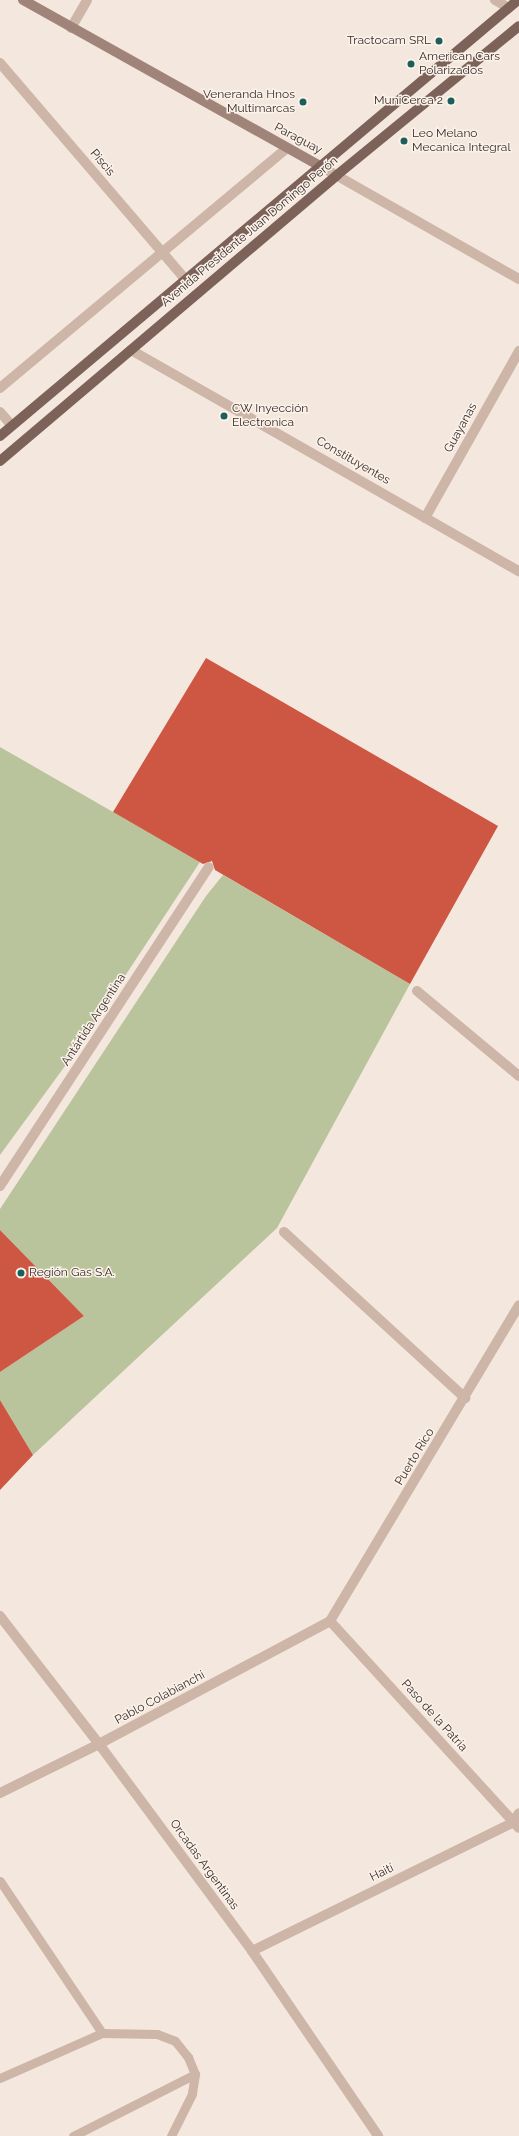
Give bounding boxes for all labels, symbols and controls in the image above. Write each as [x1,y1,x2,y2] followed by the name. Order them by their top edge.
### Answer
[347,34,431,48] place label: Tractocam SRL
[434,36,444,46] marker: Tractocam SRL
[419,50,500,78] place label: American Cars Polarizados
[406,59,416,69] marker: American Cars Polarizados
[203,88,295,116] place label: Veneranda Hnos Multimarcas
[374,94,443,108] place label: MuniCerca 2
[446,96,456,106] marker: MuniCerca 2
[298,97,308,107] marker: Veneranda Hnos Multimarcas
[272,120,324,158] street label: Paraguay
[412,127,511,155] place label: Leo Melano Mecanica Integral
[399,136,409,146] marker: Leo Melano Mecanica Integral
[87,147,117,179] street label: Piscis
[159,154,341,310] street label: Avenida Presidente Juan Domingo Perón
[442,401,480,455] street label: Guayanas
[232,402,309,430] place label: CW Inyección Electronica
[219,411,229,421] marker: CW Inyección Electronica
[313,434,393,488] street label: Constituyentes
[59,971,129,1069] street label: Antártida Argentina
[29,1266,115,1280] place label: Región Gas S.A.
[16,1268,26,1278] marker: Región Gas S.A.
[392,1426,438,1488] street label: Puerto Rico
[113,1668,207,1728] street label: Pablo Colabianchi
[398,1677,470,1755] street label: Paso de la Patria
[166,1817,242,1913] street label: Orcadas Argentinas
[368,1861,396,1885] street label: Haití

